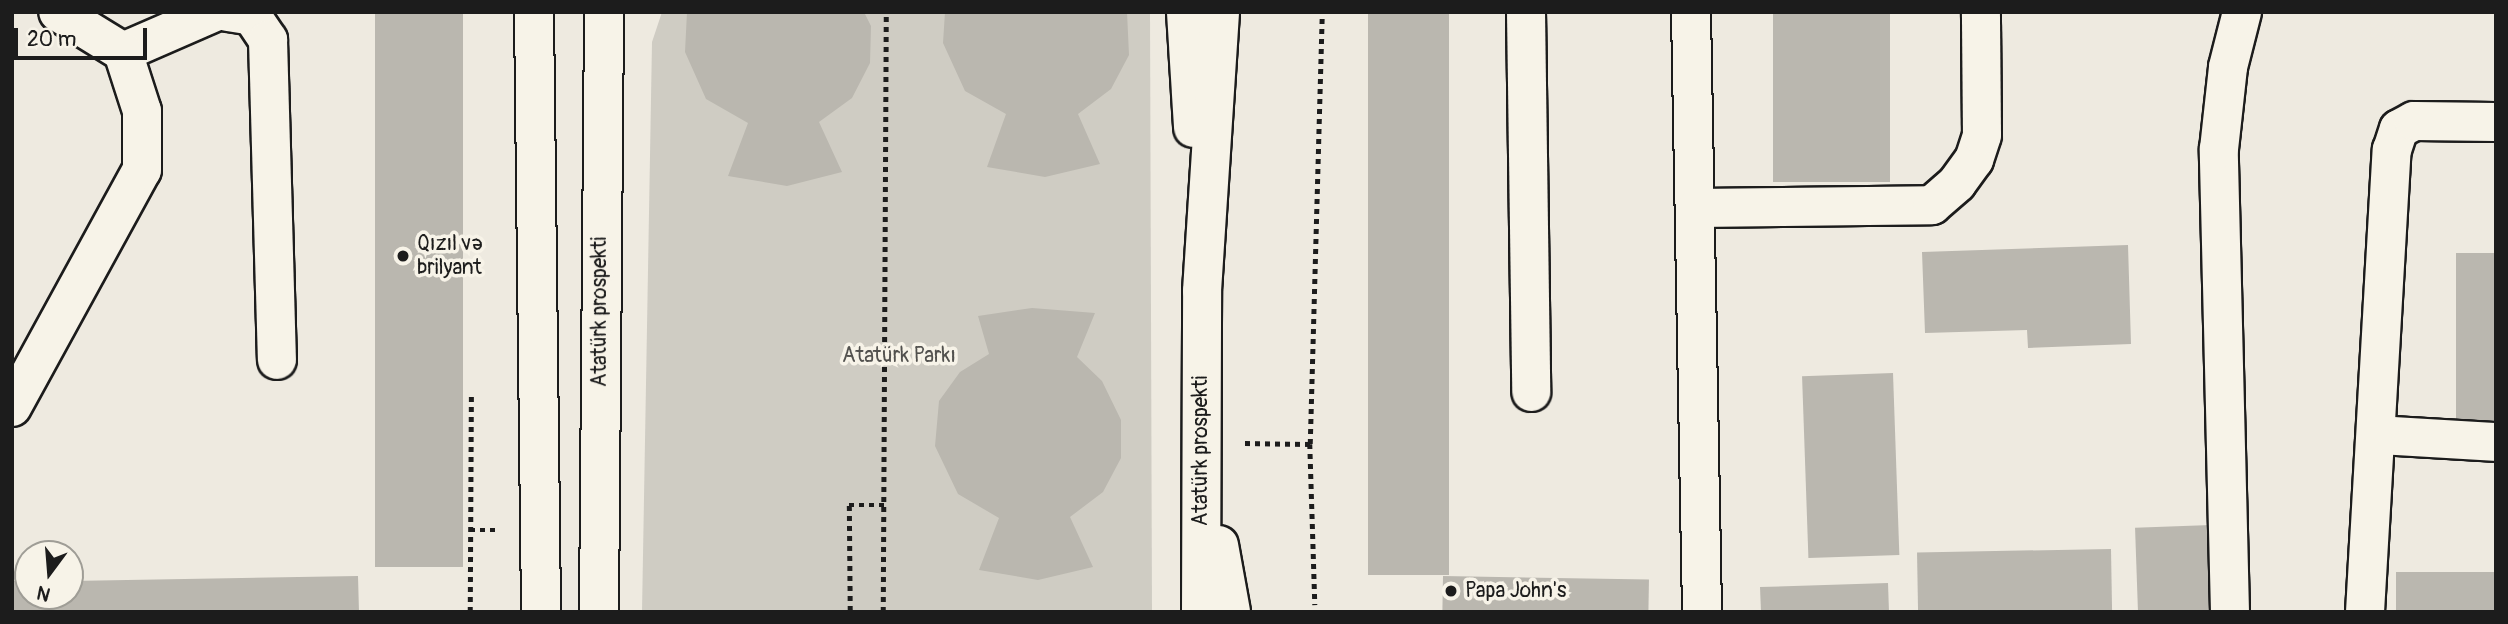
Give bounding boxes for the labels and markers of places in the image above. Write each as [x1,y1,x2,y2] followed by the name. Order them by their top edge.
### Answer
[417,231,484,281] place label: Qızıl və brilyant
[395,248,411,264] marker: Qızıl və brilyant
[1465,578,1566,604] place label: Papa John's
[1443,583,1459,599] marker: Papa John's

